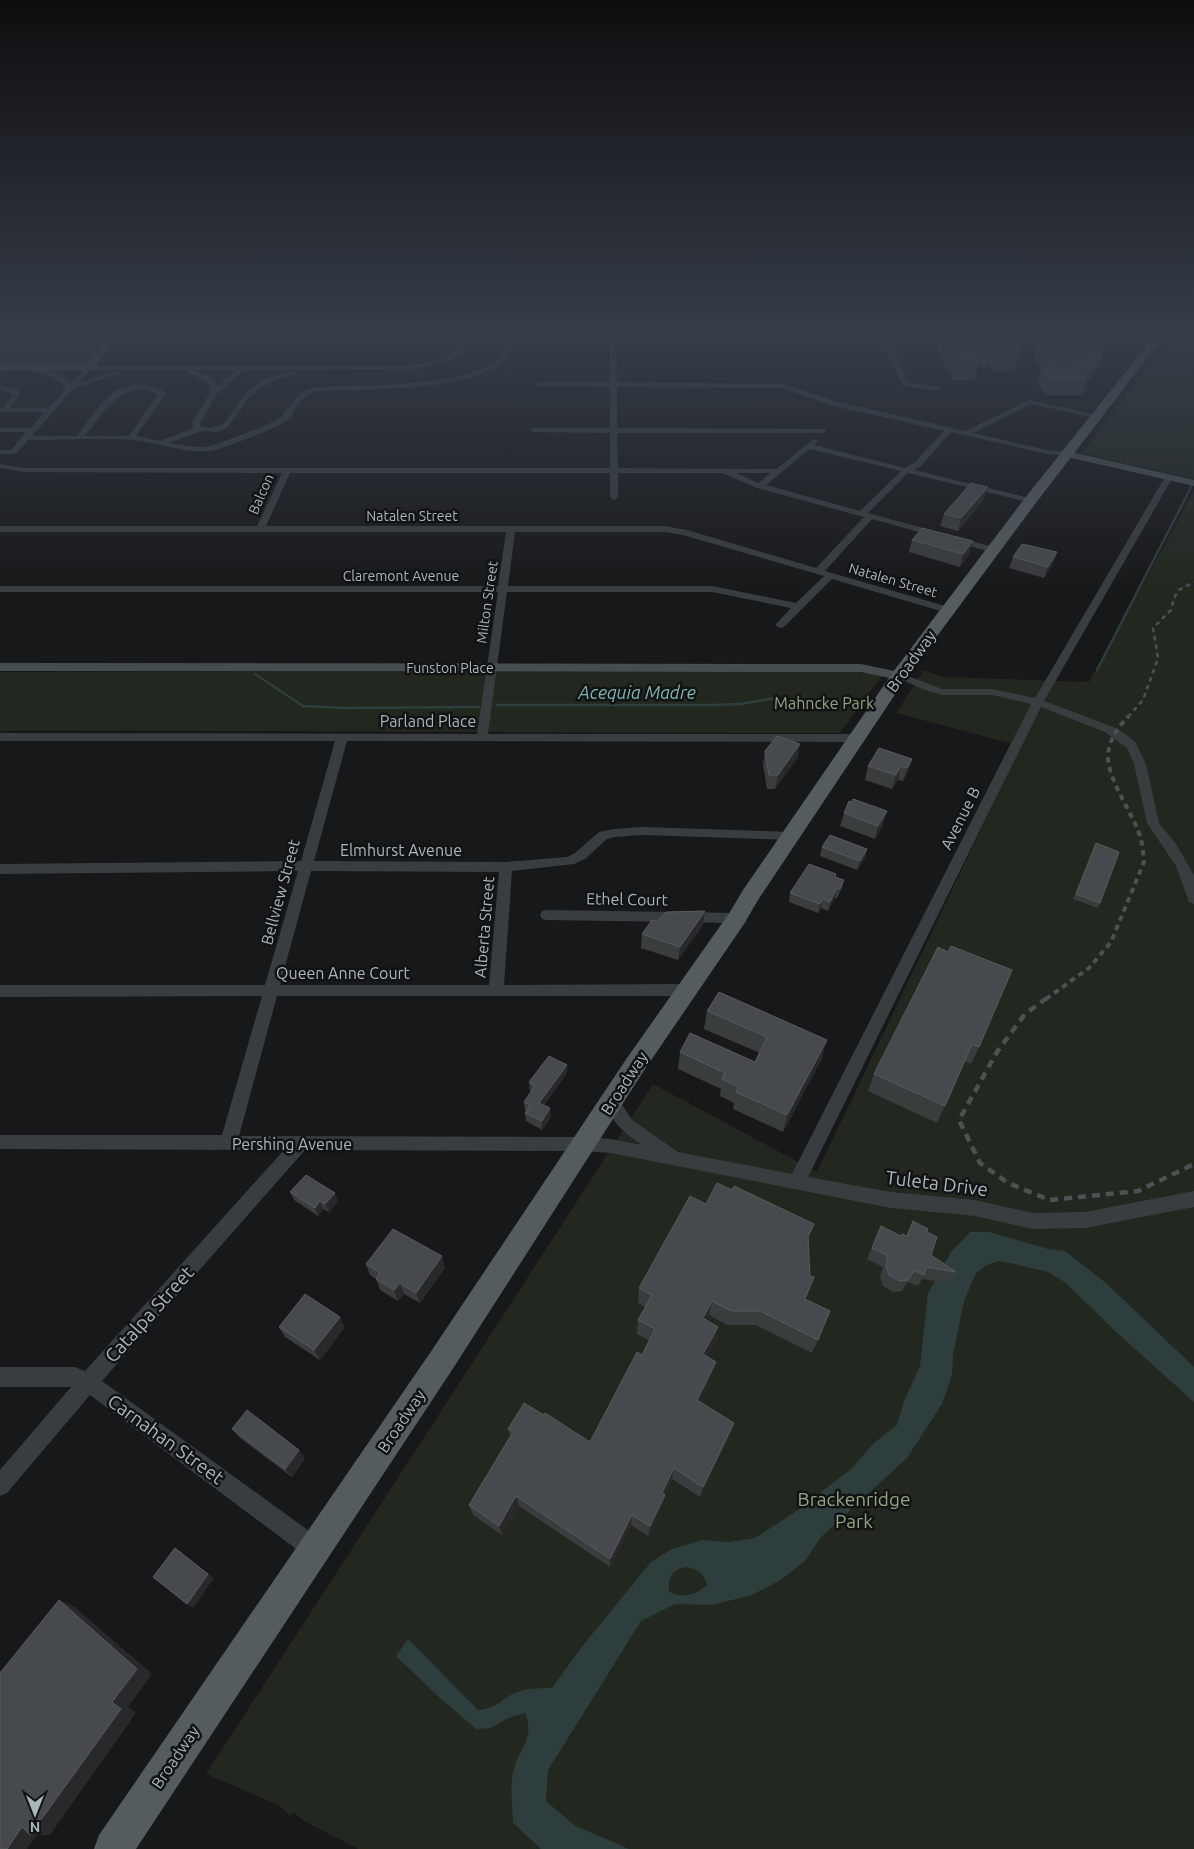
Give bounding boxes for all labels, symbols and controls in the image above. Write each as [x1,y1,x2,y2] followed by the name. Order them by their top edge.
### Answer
[245,471,277,517] street label: Balcon
[366,508,458,524] street label: Natalen Street
[473,559,501,644] street label: Milton Street
[847,560,940,600] street label: Natalen Street
[343,568,459,584] street label: Claremont Avenue
[883,627,939,695] street label: Broadway
[406,660,494,676] street label: Funston Place
[577,682,696,702] water label: Acequia Madre
[774,694,874,712] park label: Mahncke Park
[380,712,476,730] street label: Parland Place
[937,784,983,852] street label: Avenue B
[257,837,303,947] street label: Bellview Street
[340,841,462,859] street label: Elmhurst Avenue
[471,875,497,978] street label: Alberta Street
[586,889,669,909] street label: Ethel Court
[276,964,411,982] street label: Queen Anne Court
[597,1048,651,1118] street label: Broadway
[232,1135,352,1153] street label: Pershing Avenue
[885,1166,989,1200] street label: Tuleta Drive
[100,1261,198,1367] street label: Catalpa Street
[374,1386,429,1456] street label: Broadway
[104,1390,229,1489] street label: Carnahan Street
[798,1488,910,1532] park label: Brackenridge Park
[148,1722,203,1792] street label: Broadway
[10,1789,60,1839] north arrow
[30,1819,40,1835] text: N

